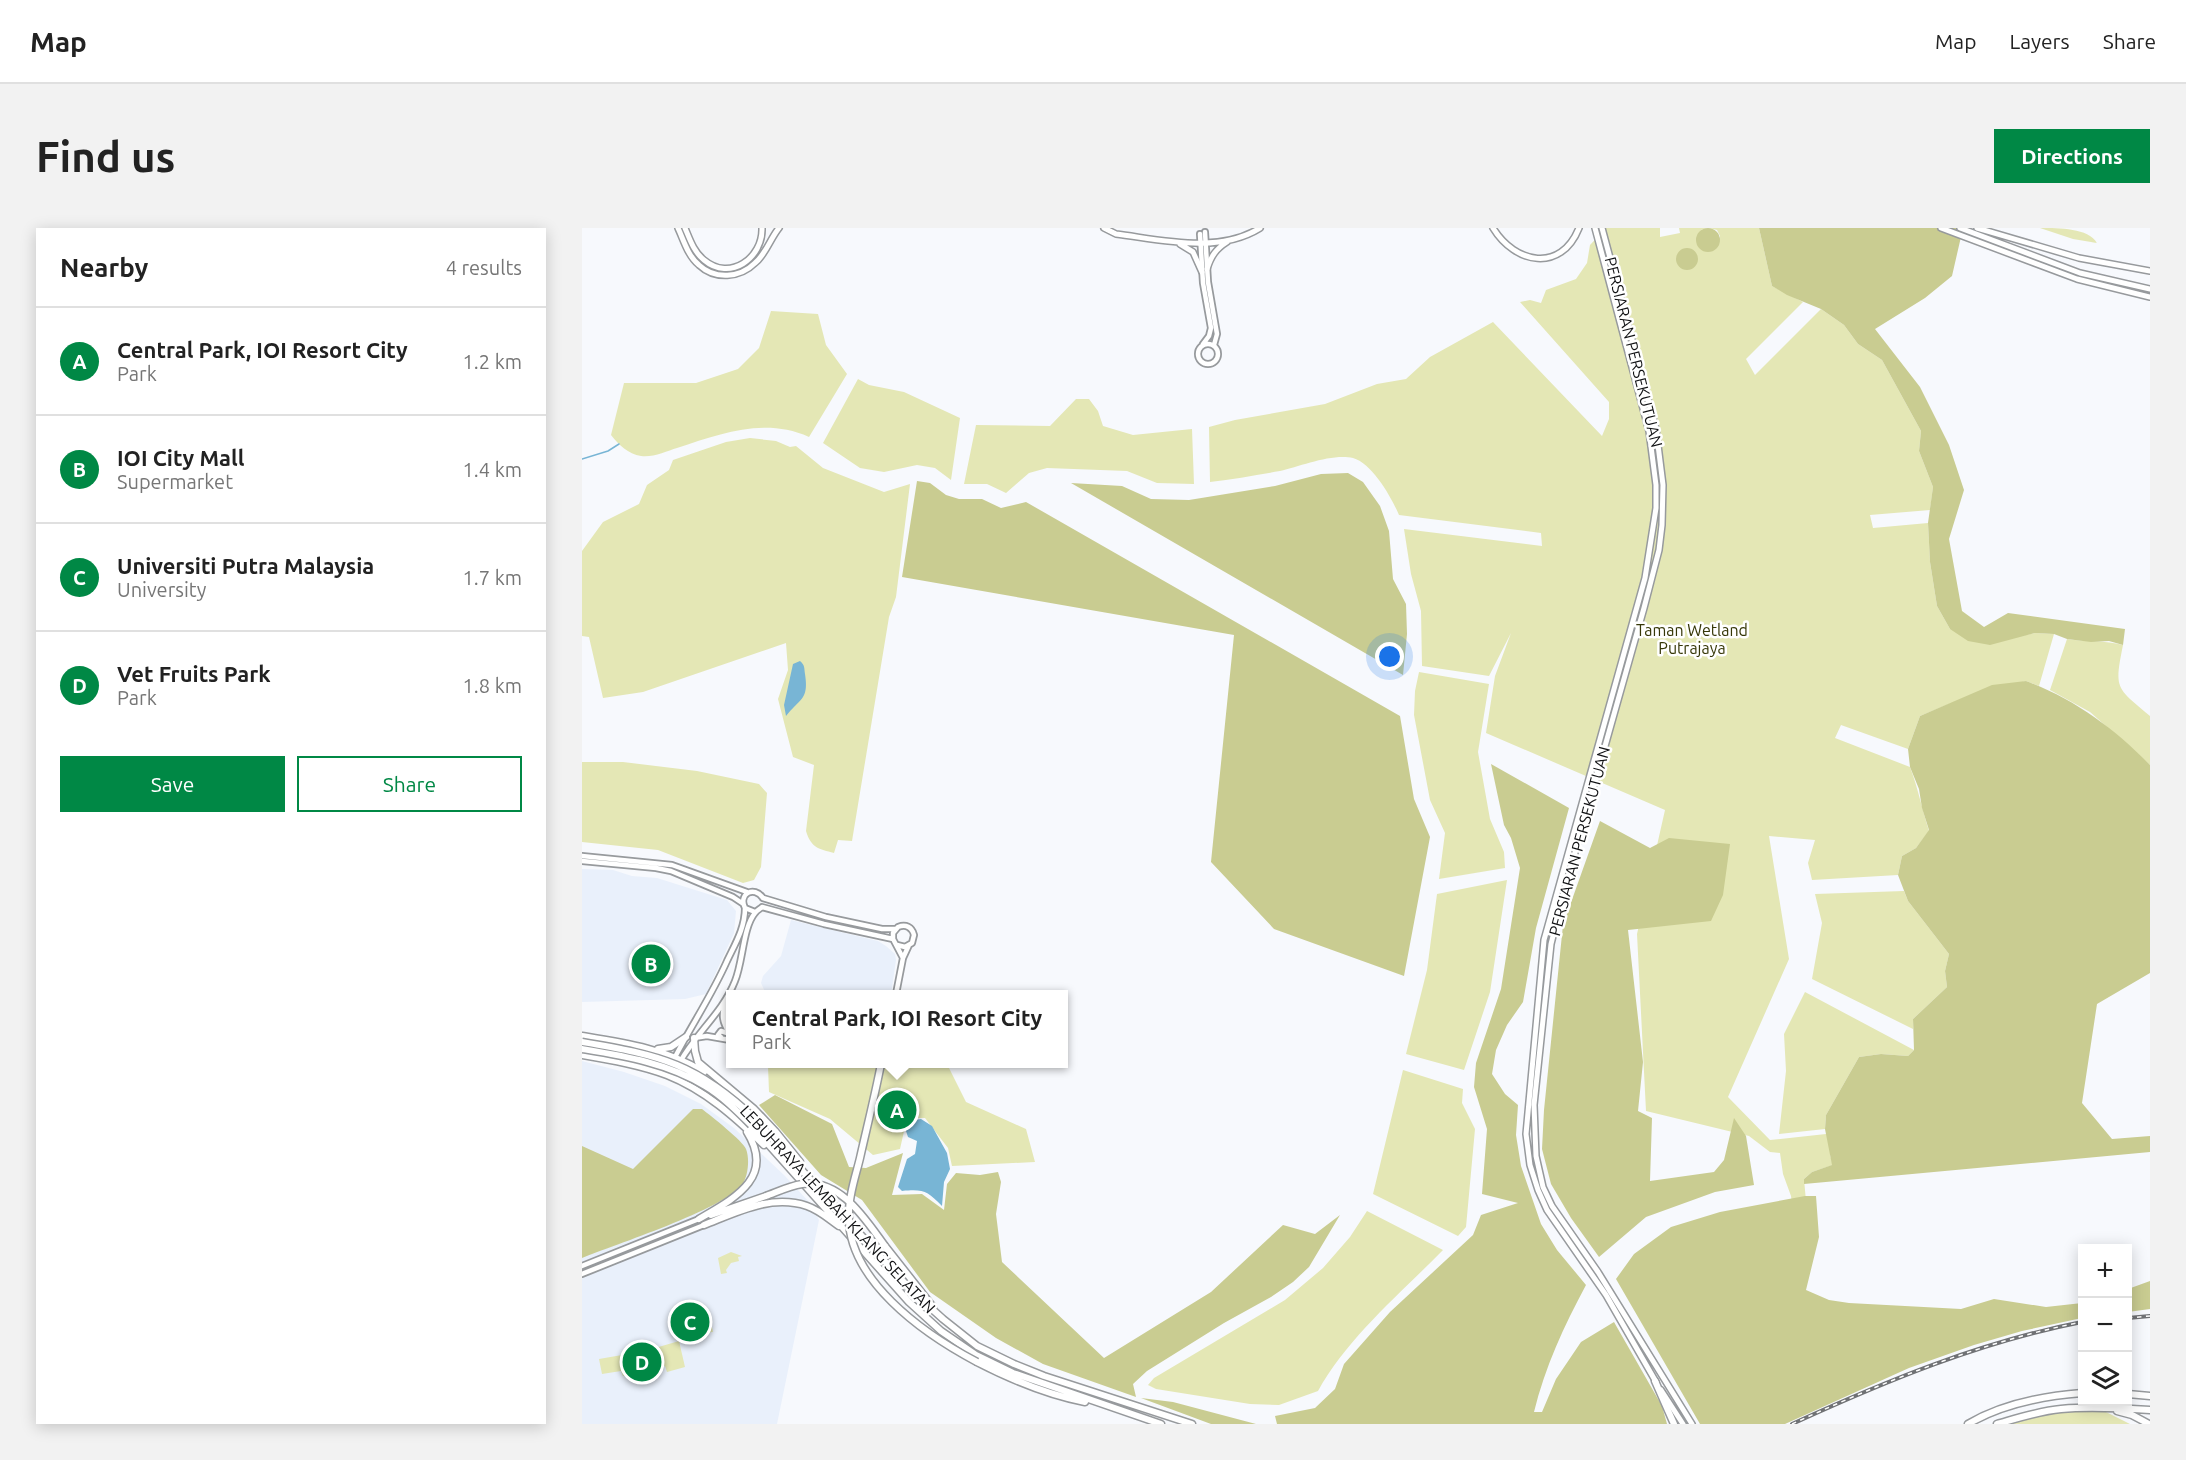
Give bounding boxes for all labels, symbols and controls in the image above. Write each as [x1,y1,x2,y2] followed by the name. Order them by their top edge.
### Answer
[30,26,87,57] text: Map
[1935,29,1976,53] text: Map
[2009,29,2070,53] text: Layers
[2103,29,2156,53] text: Share
[1994,129,2150,183] button: Directions
[36,133,175,180] text: Find us
[60,253,148,282] text: Nearby
[1602,255,1666,449] street label: PERSIARAN PERSEKUTUAN
[446,256,522,279] text: 4 results
[117,337,408,362] text: Central Park, IOI Resort City
[72,350,87,373] text: A
[463,350,522,373] text: 1.2 km
[117,362,157,385] text: Park
[117,445,244,470] text: IOI City Mall
[73,458,86,481] text: B
[463,458,522,481] text: 1.4 km
[117,470,233,493] text: Supermarket
[117,553,374,578] text: Universiti Putra Malaysia
[73,566,86,589] text: C
[463,566,522,589] text: 1.7 km
[117,578,206,601] text: University
[1636,621,1748,657] park label: Taman Wetland Putrajaya
[1375,642,1404,671] your location
[117,661,271,686] text: Vet Fruits Park
[72,674,87,697] text: D
[463,674,522,697] text: 1.8 km
[117,686,157,709] text: Park
[1545,744,1613,938] street label: PERSIARAN PERSEKUTUAN
[60,756,285,812] button: Save
[297,756,522,812] button: Share
[632,942,670,986] pin: B
[726,990,1068,1068] popup
[752,1005,1042,1030] text: Central Park, IOI Resort City
[752,1030,791,1053] text: Park
[878,1088,916,1132] pin: A
[736,1101,940,1317] street label: LEBUHRAYA LEMBAH KLANG SELATAN
[2078,1244,2132,1406] map controls
[2078,1244,2132,1298] button: +
[2078,1298,2132,1352] button: −
[670,1300,710,1344] pin: C
[622,1340,662,1384] pin: D
[2078,1352,2132,1406] button: layers

